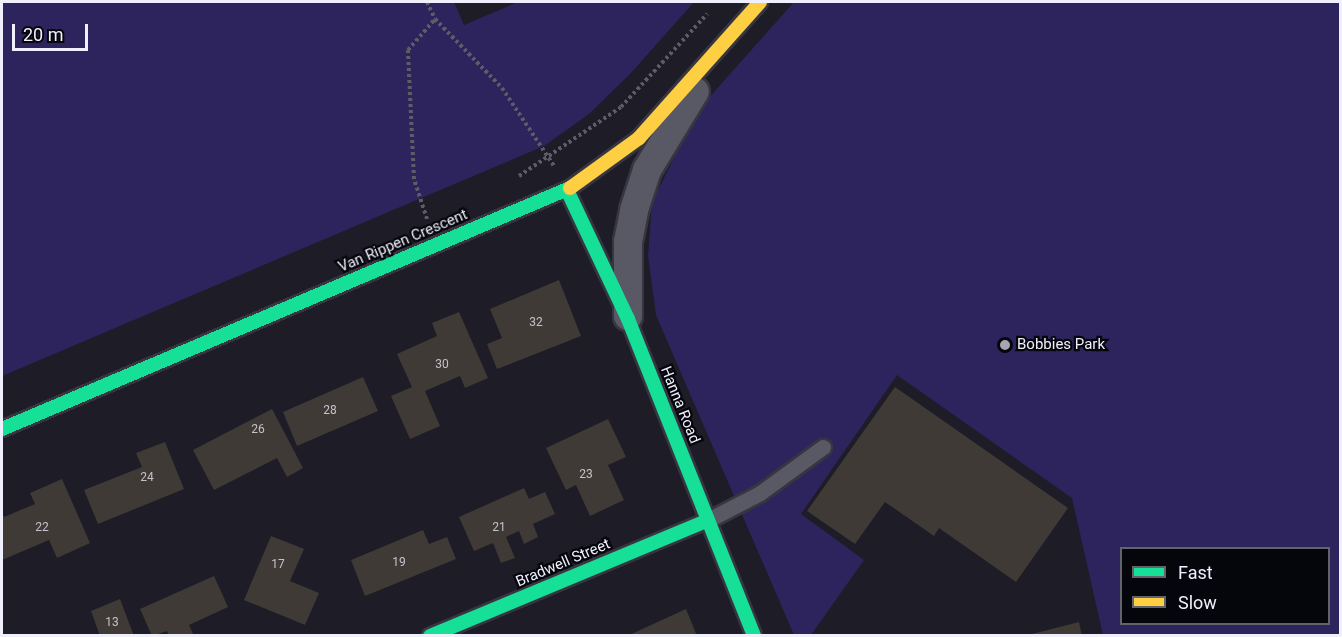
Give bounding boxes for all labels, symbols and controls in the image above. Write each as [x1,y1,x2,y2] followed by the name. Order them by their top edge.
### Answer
[15,12,92,50] scale bar
[23,24,63,45] text: 20 m
[336,206,470,276] street label: Van Rippen Crescent
[529,316,543,330] house number: 32
[1017,336,1105,354] place label: Bobbies Park
[998,338,1012,352] marker: Bobbies Park
[435,358,449,372] house number: 30
[656,364,704,446] street label: Hanna Road
[323,404,337,418] house number: 28
[251,423,265,437] house number: 26
[579,468,593,482] house number: 23
[140,471,154,485] house number: 24
[35,521,49,535] house number: 22
[492,521,506,535] house number: 21
[513,535,613,591] street label: Bradwell Street
[1120,547,1330,625] legend
[392,556,406,570] house number: 19
[271,558,285,572] house number: 17
[1178,562,1213,583] text: Fast
[1178,592,1217,613] text: Slow
[105,616,119,630] house number: 13

